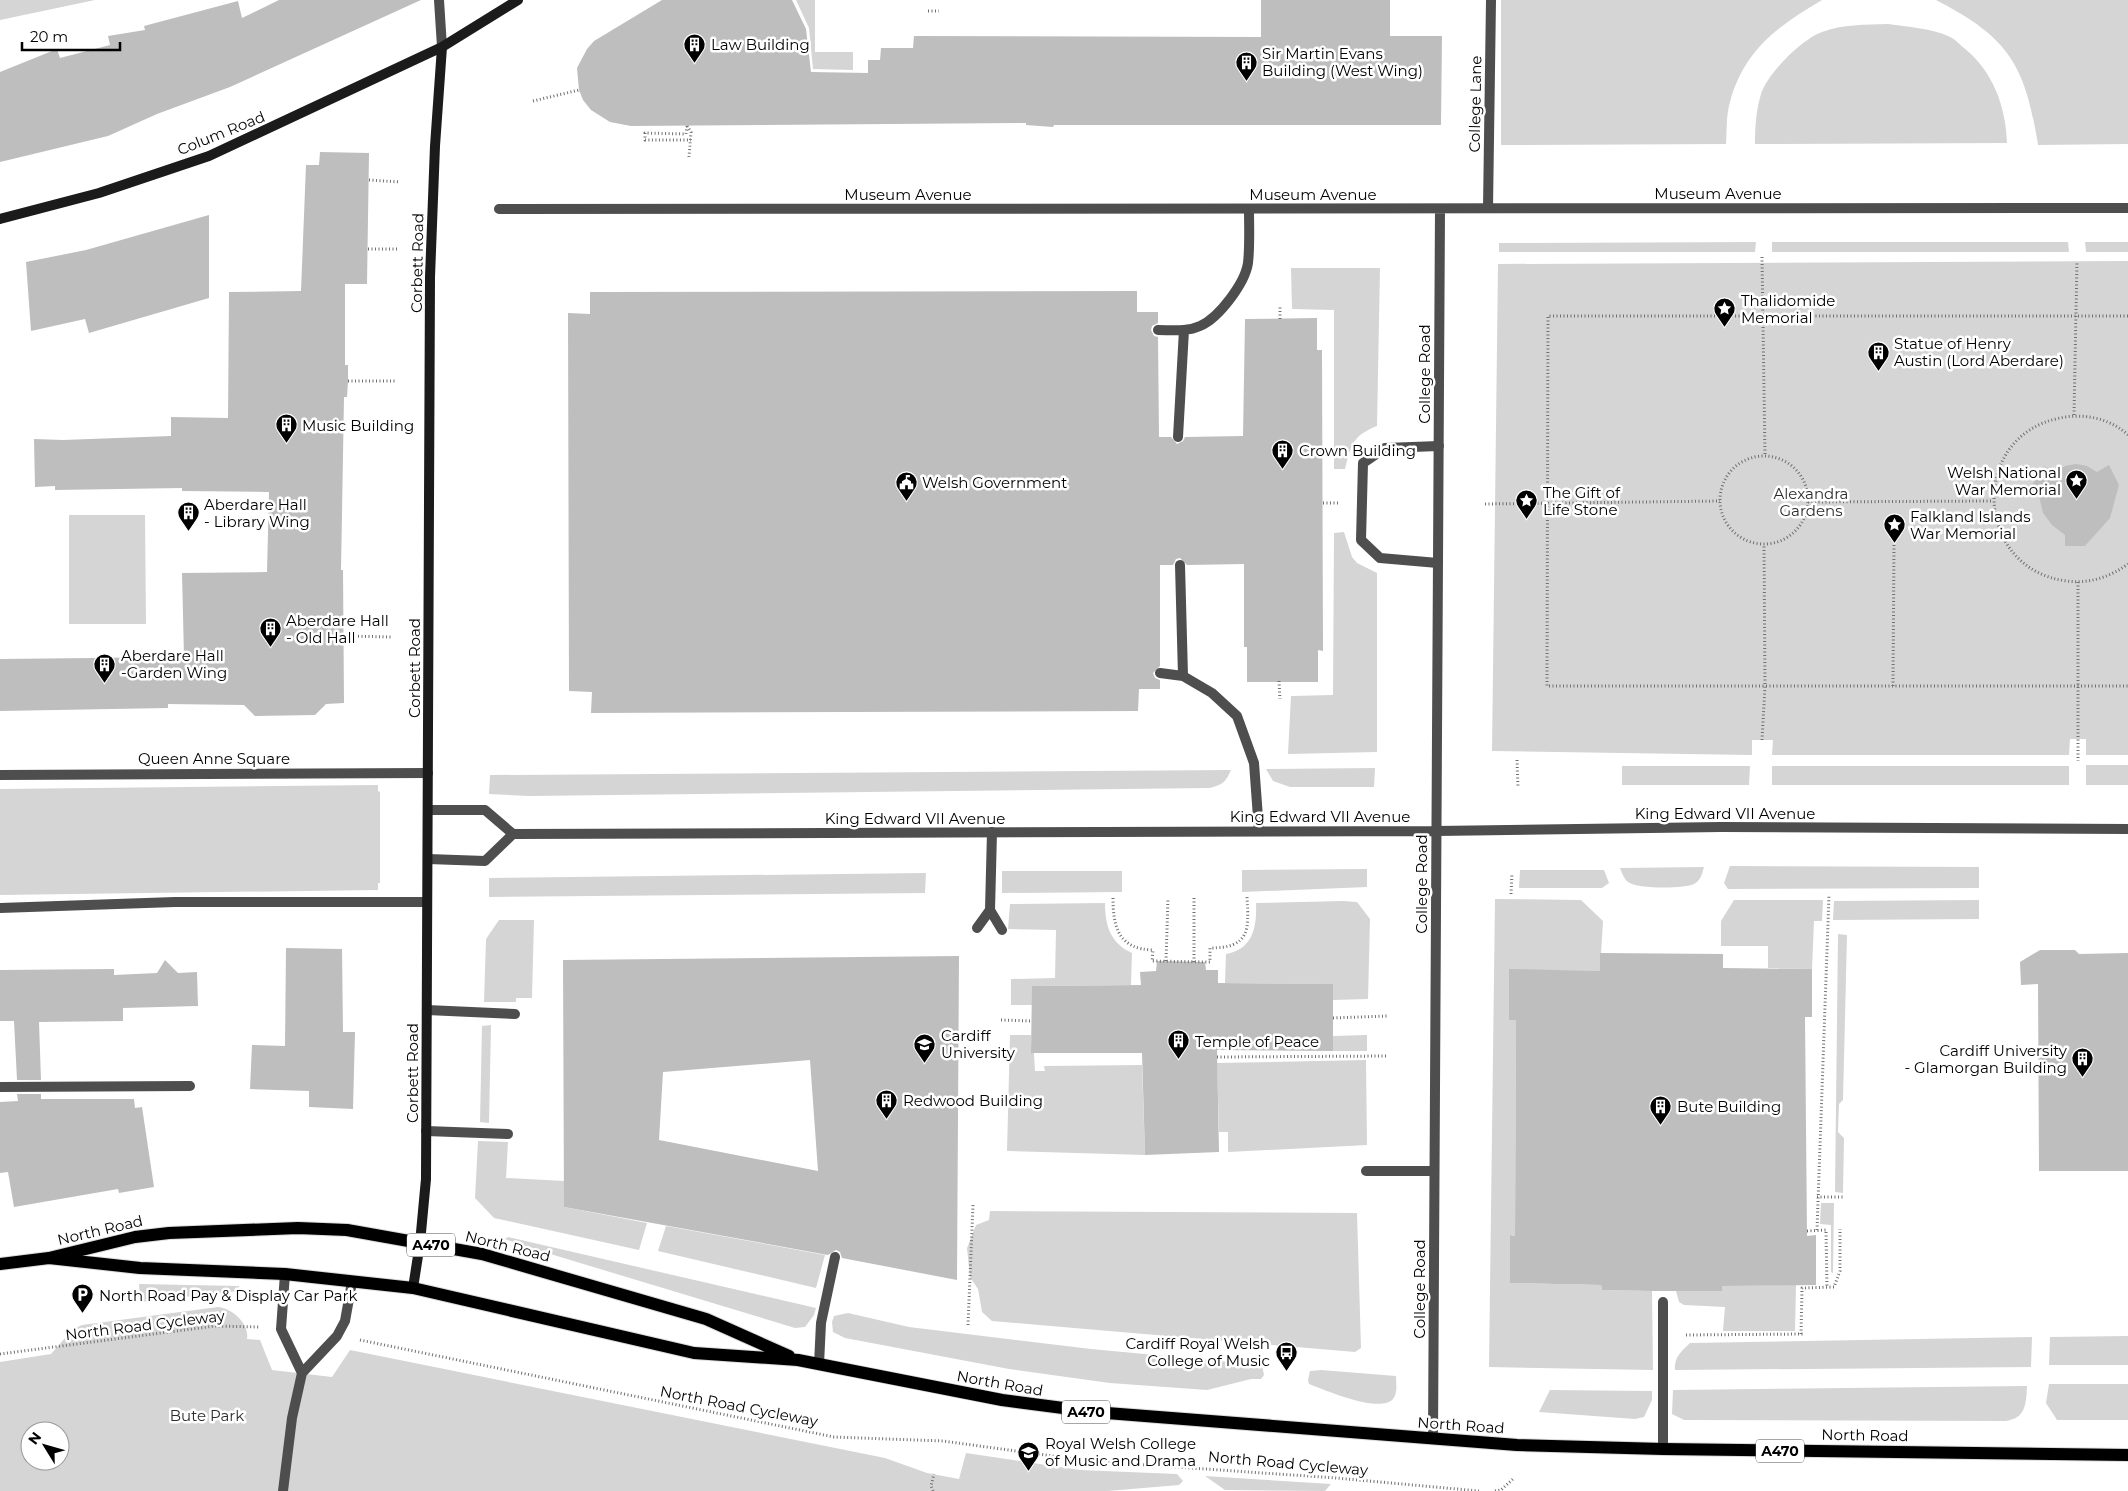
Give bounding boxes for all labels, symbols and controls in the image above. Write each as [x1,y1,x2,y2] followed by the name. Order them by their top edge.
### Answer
[22,20,120,52] scale bar
[30,27,68,46] text: 20 m
[683,32,707,63] building icon: Law Building
[711,35,810,54] place label: Law Building
[1262,44,1423,80] place label: Sir Martin Evans Building (West Wing)
[1234,50,1258,81] building icon: Sir Martin Evans Building (West Wing)
[1465,55,1485,153] street label: College Lane
[174,107,268,159] street label: Colum Road
[1654,184,1782,203] street label: Museum Avenue
[844,185,972,204] street label: Museum Avenue
[1249,185,1377,204] street label: Museum Avenue
[407,213,427,313] street label: Corbett Road
[1741,291,1835,327] place label: Thalidomide Memorial
[1713,297,1737,328] place icon: Thalidomide Memorial
[1415,324,1434,424] street label: College Road
[1894,334,2064,370] place label: Statue of Henry Austin (Lord Aberdare)
[1866,340,1890,371] building icon: Statue of Henry Austin (Lord Aberdare)
[274,413,298,444] building icon: Music Building
[302,416,414,435] place label: Music Building
[1271,438,1295,469] building icon: Crown Building
[1299,441,1416,460] place label: Crown Building
[1947,463,2061,499] place label: Welsh National War Memorial
[2065,469,2089,500] place icon: Welsh National War Memorial
[894,470,918,501] public building icon: Welsh Government
[922,473,1067,492] place label: Welsh Government
[1543,483,1621,519] place label: The Gift of Life Stone
[1774,484,1848,520] park label: Alexandra Gardens
[1515,489,1539,520] place icon: The Gift of Life Stone
[204,495,310,531] place label: Aberdare Hall - Library Wing
[176,501,200,532] building icon: Aberdare Hall - Library Wing
[1910,507,2031,543] place label: Falkland Islands War Memorial
[1882,513,1906,544] place icon: Falkland Islands War Memorial
[286,611,389,647] place label: Aberdare Hall - Old Hall
[258,617,282,648] building icon: Aberdare Hall - Old Hall
[405,618,424,718] street label: Corbett Road
[121,646,227,682] place label: Aberdare Hall -Garden Wing
[93,652,117,683] building icon: Aberdare Hall -Garden Wing
[138,749,290,768] street label: Queen Anne Square
[1635,804,1815,823] street label: King Edward VII Avenue
[1230,807,1410,826] street label: King Edward VII Avenue
[825,809,1005,828] street label: King Edward VII Avenue
[1412,834,1431,934] street label: College Road
[403,1023,422,1123] street label: Corbett Road
[941,1026,1016,1062] place label: Cardiff University
[1167,1029,1191,1060] building icon: Temple of Peace
[913,1032,937,1063] school or university icon: Cardiff University
[1195,1032,1319,1051] place label: Temple of Peace
[1904,1041,2068,1077] place label: Cardiff University - Glamorgan Building
[2071,1047,2095,1078] building icon: Cardiff University - Glamorgan Building
[875,1088,899,1119] building icon: Redwood Building
[903,1091,1043,1110] place label: Redwood Building
[1649,1094,1673,1125] building icon: Bute Building
[1677,1097,1781,1116] place label: Bute Building
[55,1211,145,1249] street label: North Road
[463,1226,553,1266] street label: North Road
[407,1234,455,1256] road number: A470
[1410,1239,1429,1339] street label: College Road
[71,1283,95,1314] parking icon: North Road Pay & Display Car Park
[99,1286,357,1305] place label: North Road Pay & Display Car Park
[64,1306,227,1344] street label: North Road Cycleway
[1125,1334,1270,1370] place label: Cardiff Royal Welsh College of Music
[1274,1340,1298,1371] bus stop icon: Cardiff Royal Welsh College of Music
[955,1366,1045,1400] street label: North Road
[658,1381,820,1431] street label: North Road Cycleway
[1062,1400,1110,1424] road number: A470
[170,1406,244,1425] park label: Bute Park
[1417,1412,1505,1438] street label: North Road
[20,1421,70,1471] north arrow
[1821,1425,1909,1445] street label: North Road
[24,1428,45,1448] text: N
[1045,1434,1196,1470] place label: Royal Welsh College of Music and Drama
[1017,1440,1041,1471] school or university icon: Royal Welsh College of Music and Drama
[1756,1440,1804,1462] road number: A470
[1207,1447,1370,1480] street label: North Road Cycleway

